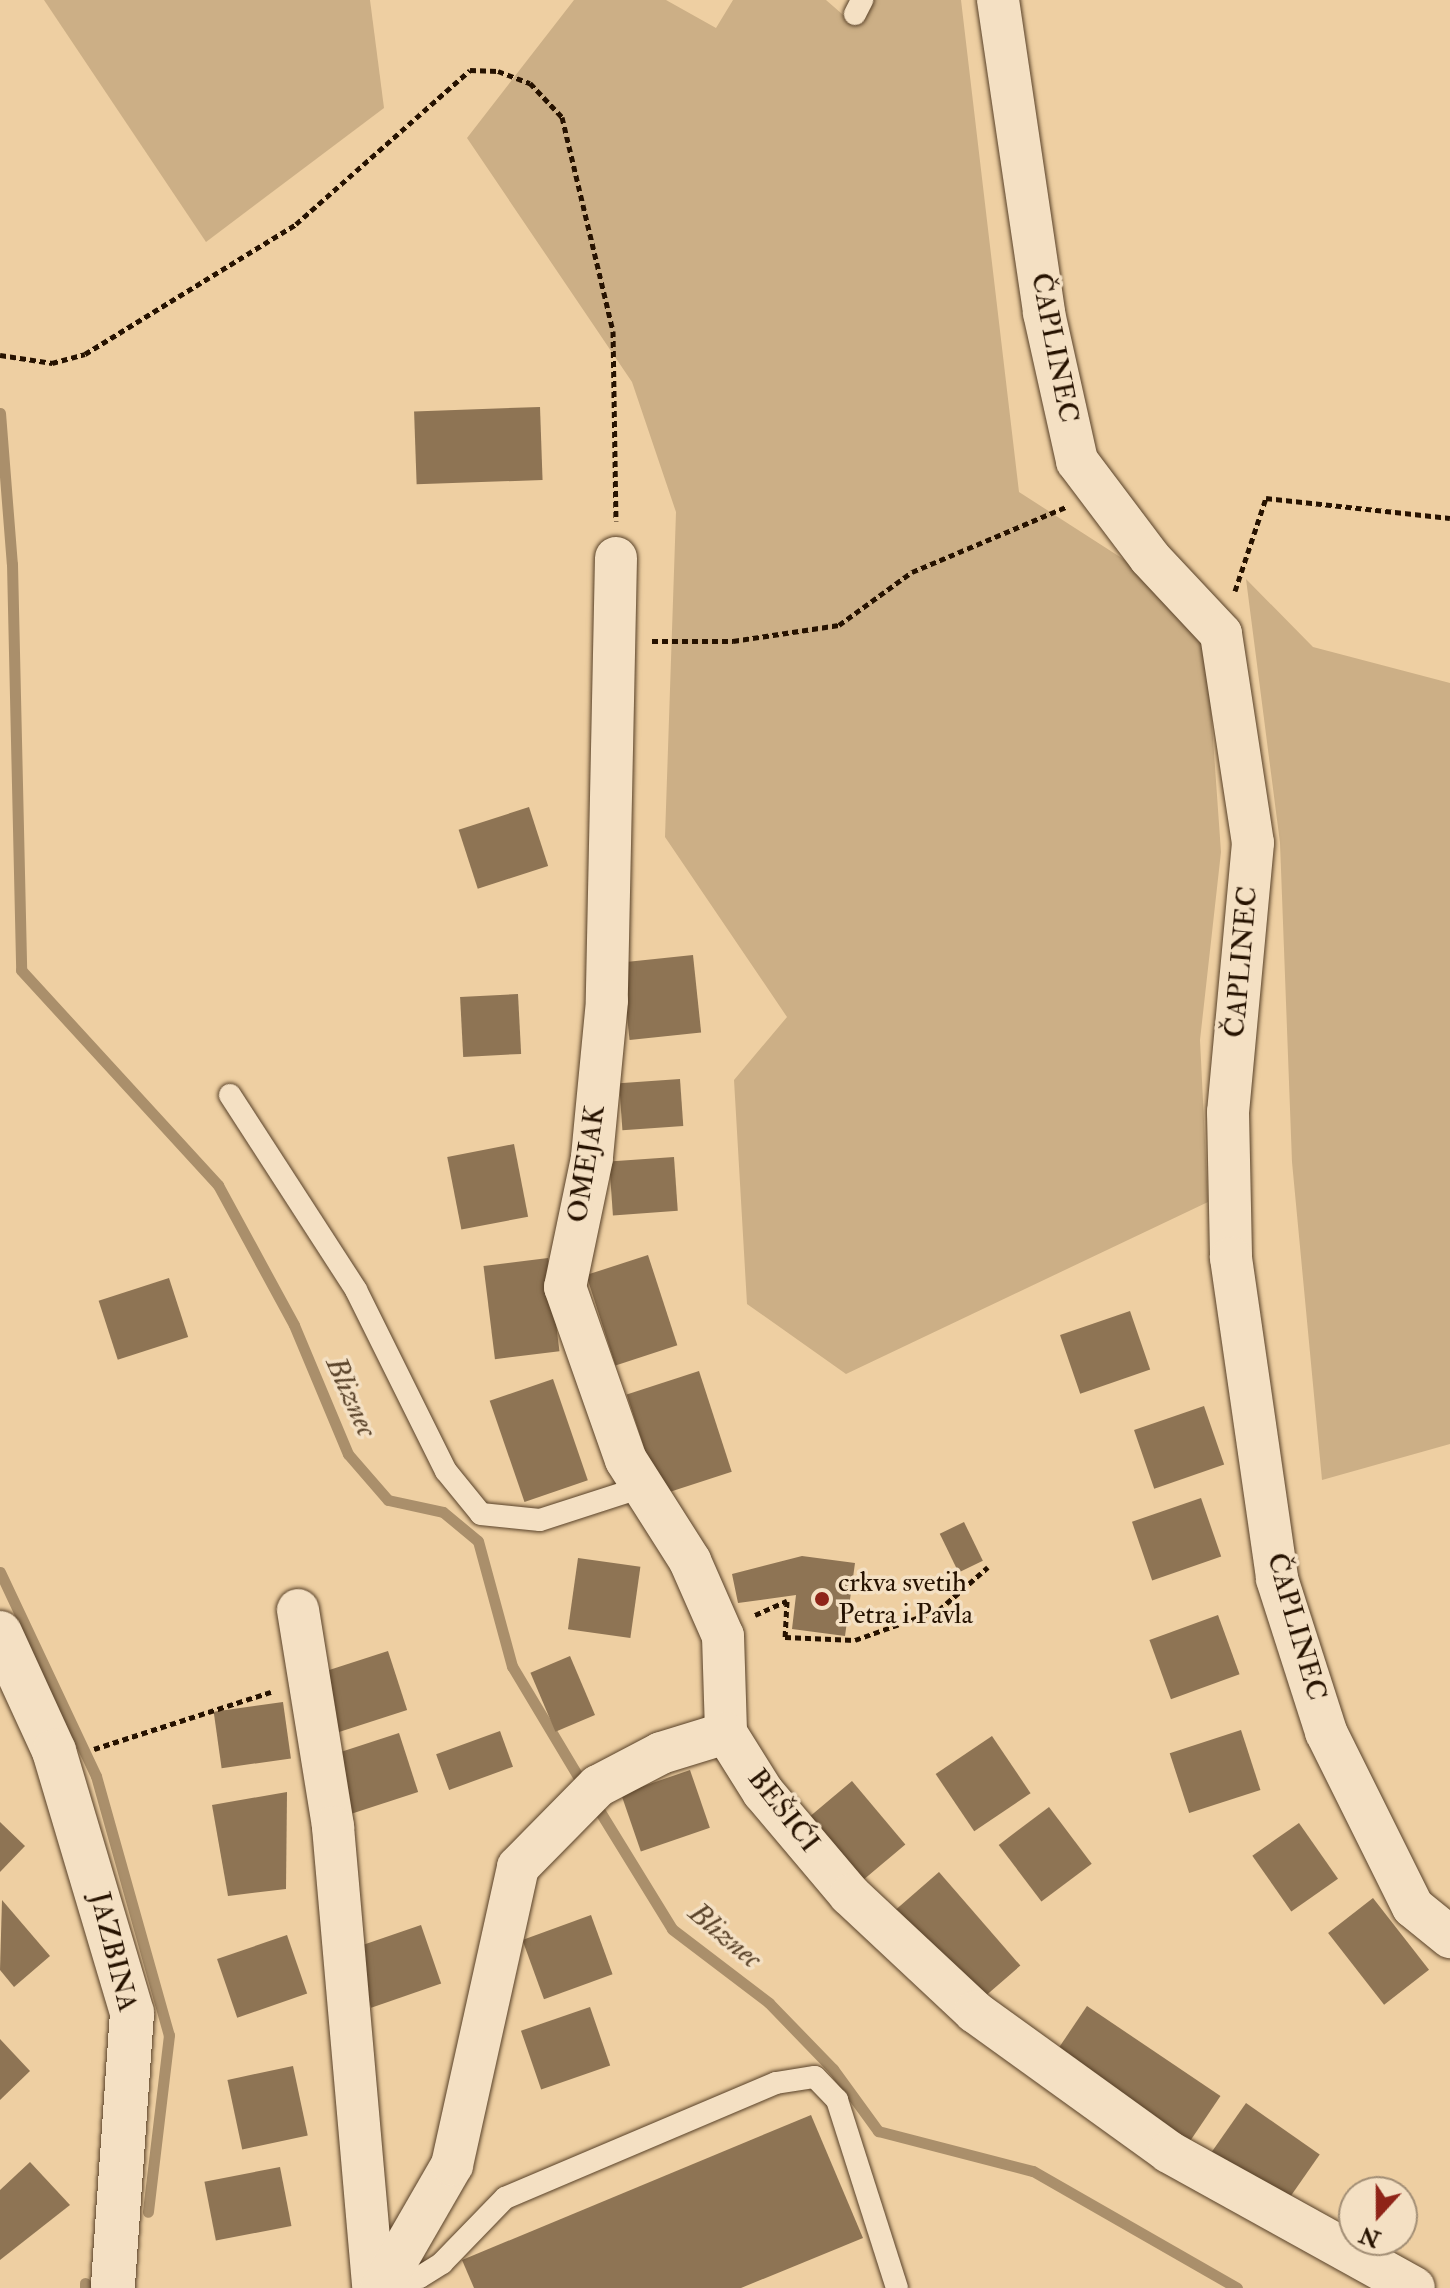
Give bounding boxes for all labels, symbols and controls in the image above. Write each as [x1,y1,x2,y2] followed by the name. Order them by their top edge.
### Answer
[1023,270,1085,426] street label: ČAPLINEC
[1219,885,1265,1039] street label: ČAPLINEC
[561,1103,613,1225] street label: OMEJAK
[317,1351,385,1443] water label: Bliznec
[1259,1549,1333,1705] street label: ČAPLINEC
[838,1566,973,1632] place label: crkva svetih Petra i Pavla
[813,1590,831,1608] marker: crkva svetih Petra i Pavla
[740,1762,826,1860] street label: BEŠIĆI
[82,1889,144,2015] street label: JAZBINA
[681,1895,769,1977] water label: Bliznec
[1338,2176,1418,2256] north arrow
[1356,2220,1384,2253] text: N

